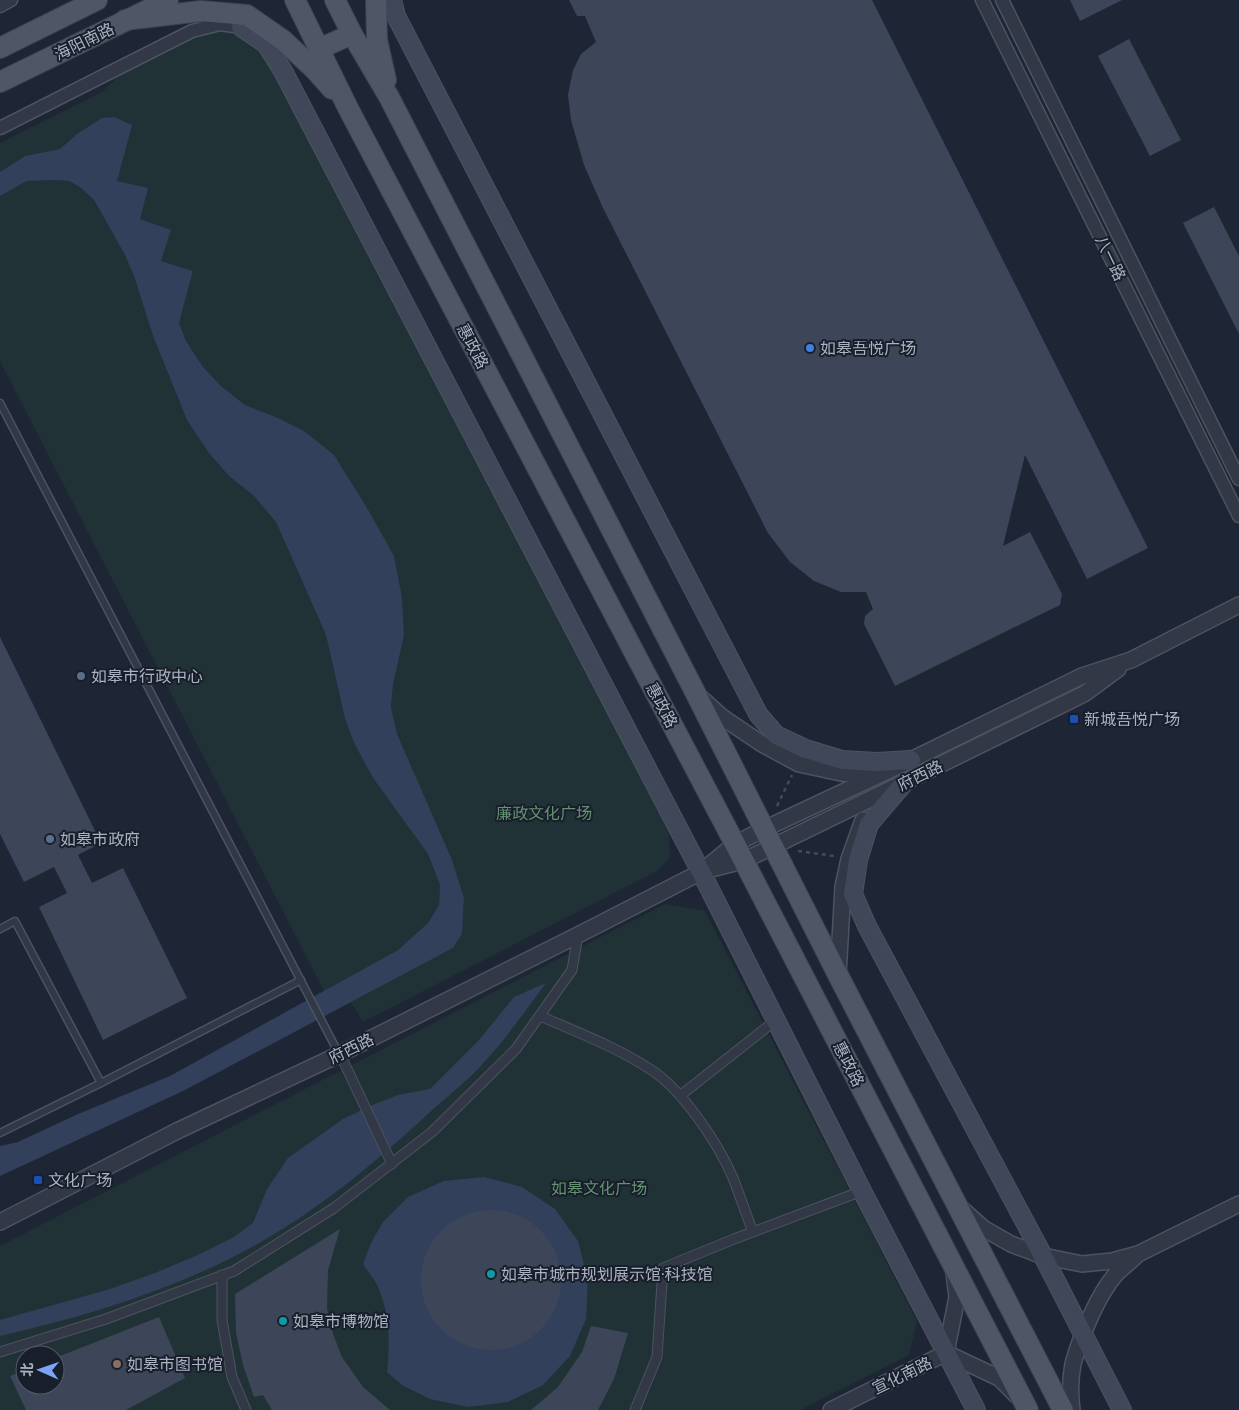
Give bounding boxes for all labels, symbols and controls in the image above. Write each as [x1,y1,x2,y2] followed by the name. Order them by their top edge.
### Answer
[50,17,118,65] street label: 海阳南路
[1091,232,1131,284] street label: 八一路
[452,320,494,372] street label: 惠政路
[820,337,916,359] place label: 如皋吾悦广场
[804,342,816,354] marker: 如皋吾悦广场
[91,665,203,687] place label: 如皋市行政中心
[75,670,87,682] marker: 如皋市行政中心
[641,679,683,731] street label: 惠政路
[1084,708,1180,730] place label: 新城吾悦广场
[1068,713,1080,725] marker: 新城吾悦广场
[894,755,946,795] street label: 府西路
[496,802,592,824] park label: 廉政文化广场
[60,828,140,850] place label: 如皋市政府
[44,833,56,845] marker: 如皋市政府
[325,1028,377,1068] street label: 府西路
[828,1038,870,1090] street label: 惠政路
[48,1169,112,1191] place label: 文化广场
[32,1174,44,1186] marker: 文化广场
[551,1177,647,1199] park label: 如皋文化广场
[501,1263,713,1285] place label: 如皋市城市规划展示馆·科技馆
[485,1268,497,1280] marker: 如皋市城市规划展示馆·科技馆
[293,1310,389,1332] place label: 如皋市博物馆
[277,1315,289,1327] marker: 如皋市博物馆
[15,1345,65,1395] north arrow
[868,1351,936,1399] street label: 宣化南路
[127,1353,223,1375] place label: 如皋市图书馆
[111,1358,123,1370] marker: 如皋市图书馆
[18,1362,36,1377] text: 北

